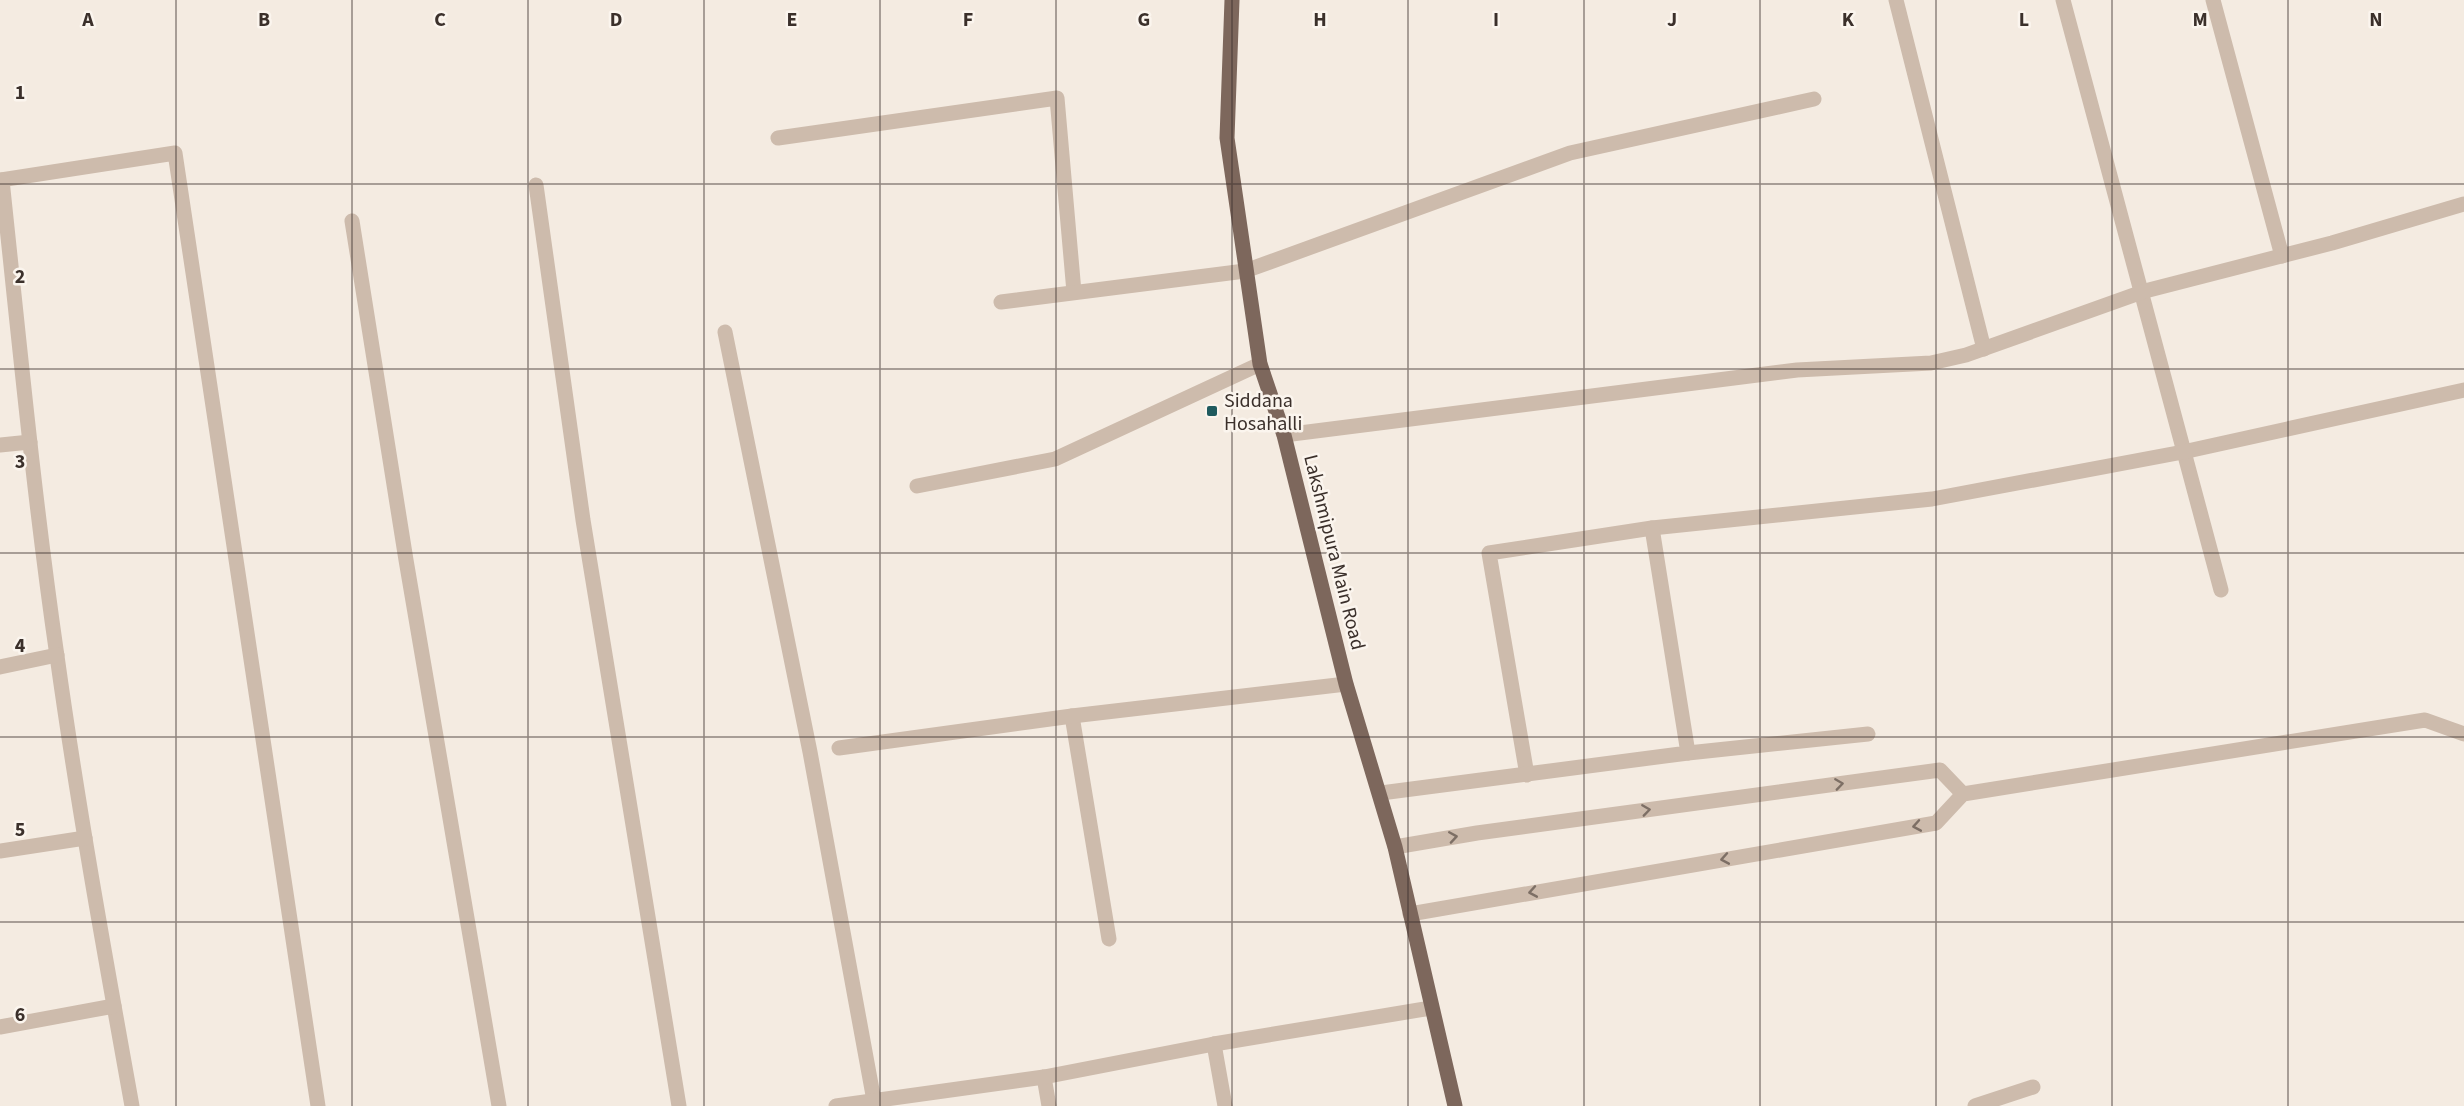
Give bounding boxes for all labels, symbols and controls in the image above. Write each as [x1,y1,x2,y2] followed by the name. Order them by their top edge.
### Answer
[81,6,94,34] text: A
[258,6,270,34] text: B
[434,6,446,34] text: C
[610,6,622,34] text: D
[787,6,797,34] text: E
[963,6,973,34] text: F
[1138,6,1150,34] text: G
[1313,6,1327,34] text: H
[1493,6,1499,34] text: I
[1667,6,1677,34] text: J
[1842,6,1855,34] text: K
[2019,6,2029,34] text: L
[2192,6,2208,34] text: M
[2369,6,2383,34] text: N
[15,79,25,107] text: 1
[15,263,25,291] text: 2
[1224,387,1302,438] place label: Siddana Hosahalli
[1205,404,1219,418] marker: Siddana Hosahalli
[15,448,25,476] text: 3
[1296,452,1372,653] street label: Lakshmipura Main Road
[15,632,26,660] text: 4
[1835,778,1844,790] one-way arrow
[1642,805,1651,817] one-way arrow
[15,816,25,844] text: 5
[1913,820,1922,832] one-way arrow
[1448,832,1458,844] one-way arrow
[1721,853,1730,865] one-way arrow
[1528,886,1538,898] one-way arrow
[15,1001,25,1029] text: 6

